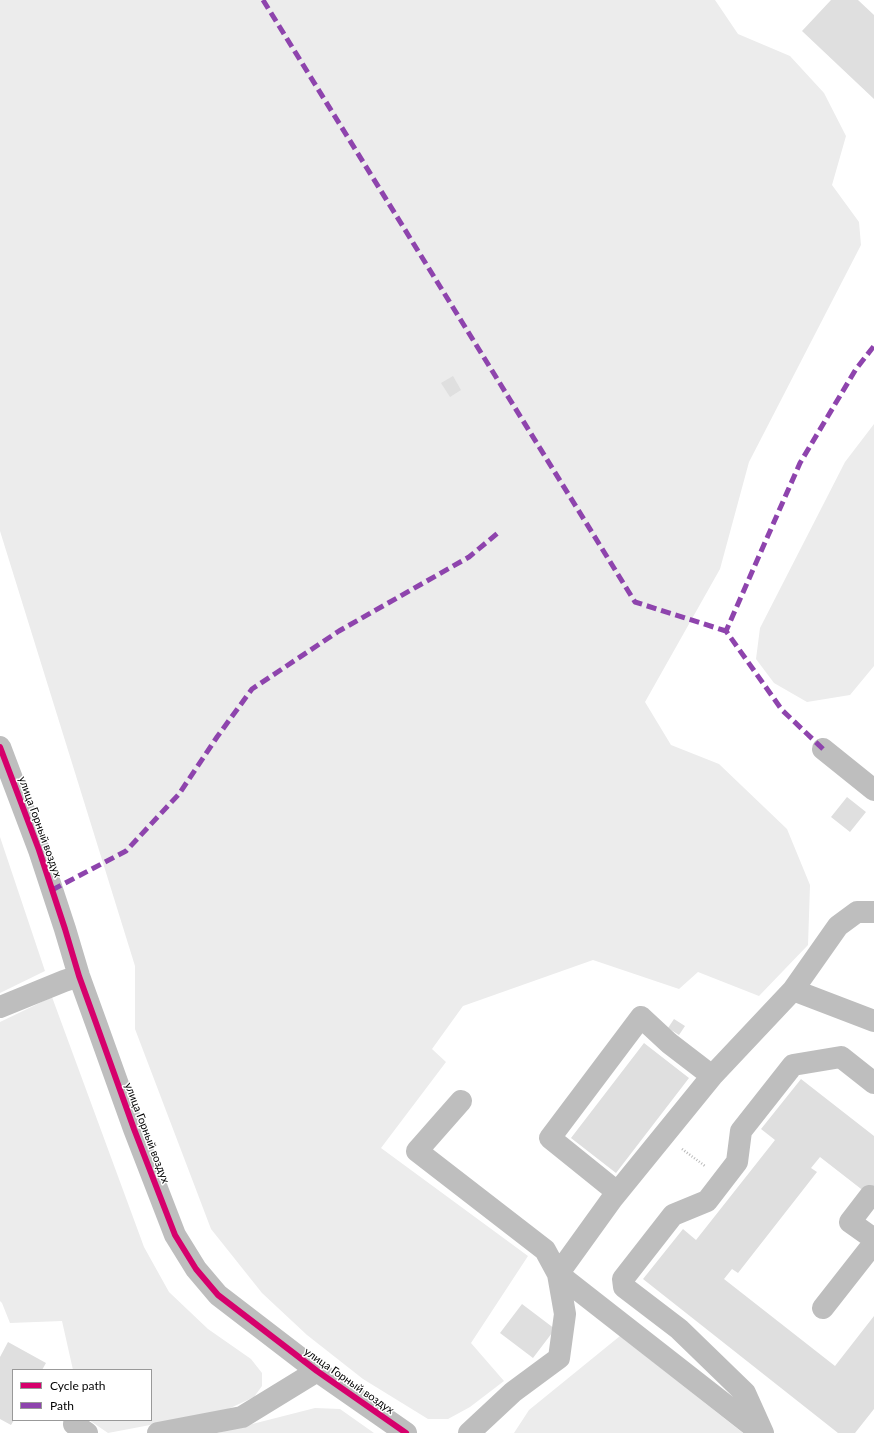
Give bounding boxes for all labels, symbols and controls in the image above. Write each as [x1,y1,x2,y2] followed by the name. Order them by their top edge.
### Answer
[16,775,64,879] street label: улица Горный воздух
[122,1081,172,1185] street label: улица Горный воздух
[302,1345,396,1417] street label: улица Горный воздух
[12,1369,152,1421] legend
[50,1378,105,1393] text: Cycle path
[50,1398,74,1413] text: Path

